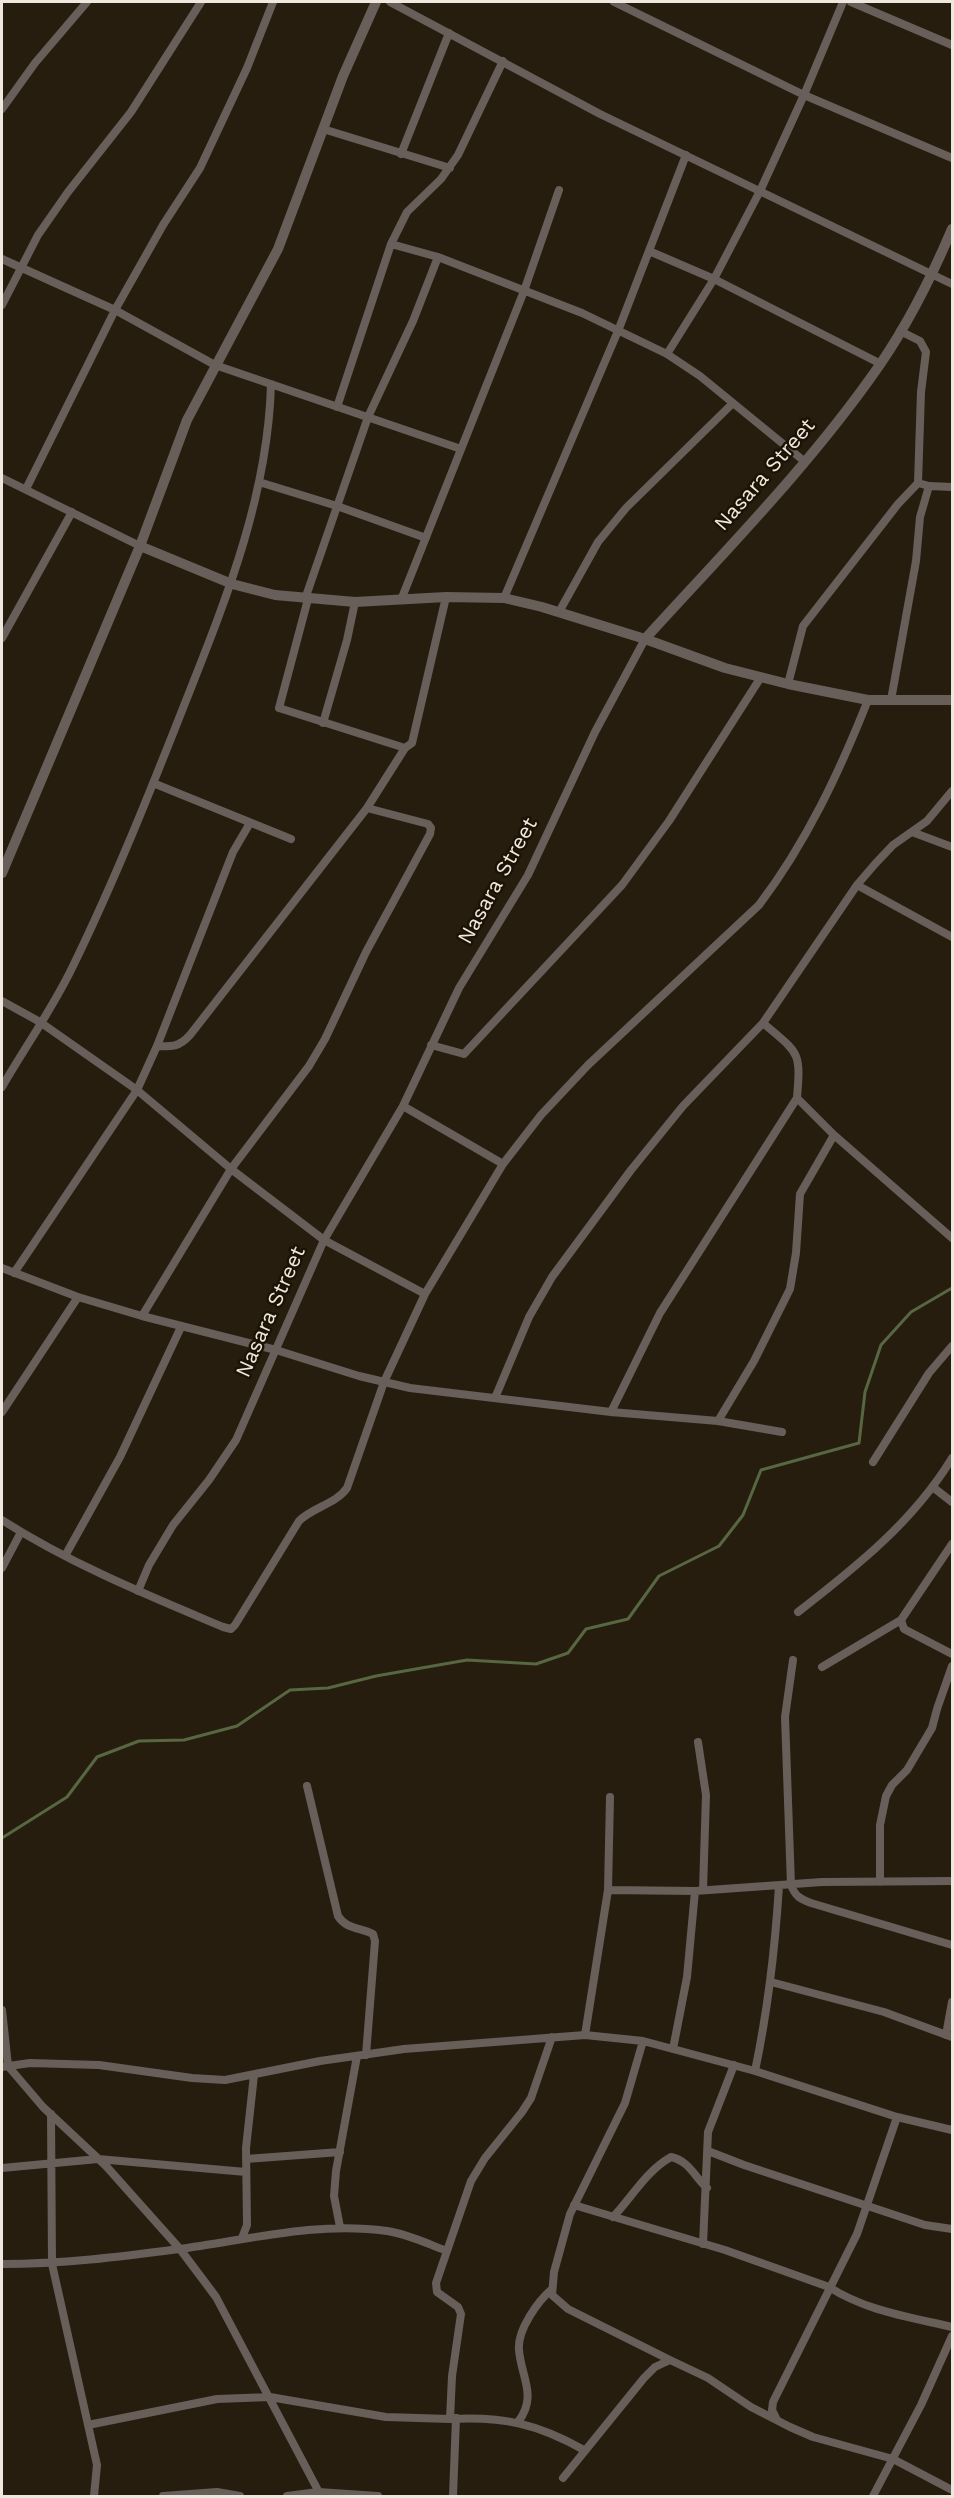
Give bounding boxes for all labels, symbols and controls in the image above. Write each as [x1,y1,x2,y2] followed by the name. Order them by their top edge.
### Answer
[709,414,821,536] street label: Nasara Street
[453,813,543,949] street label: Nasara Street
[231,1243,311,1381] street label: Nasara Street

